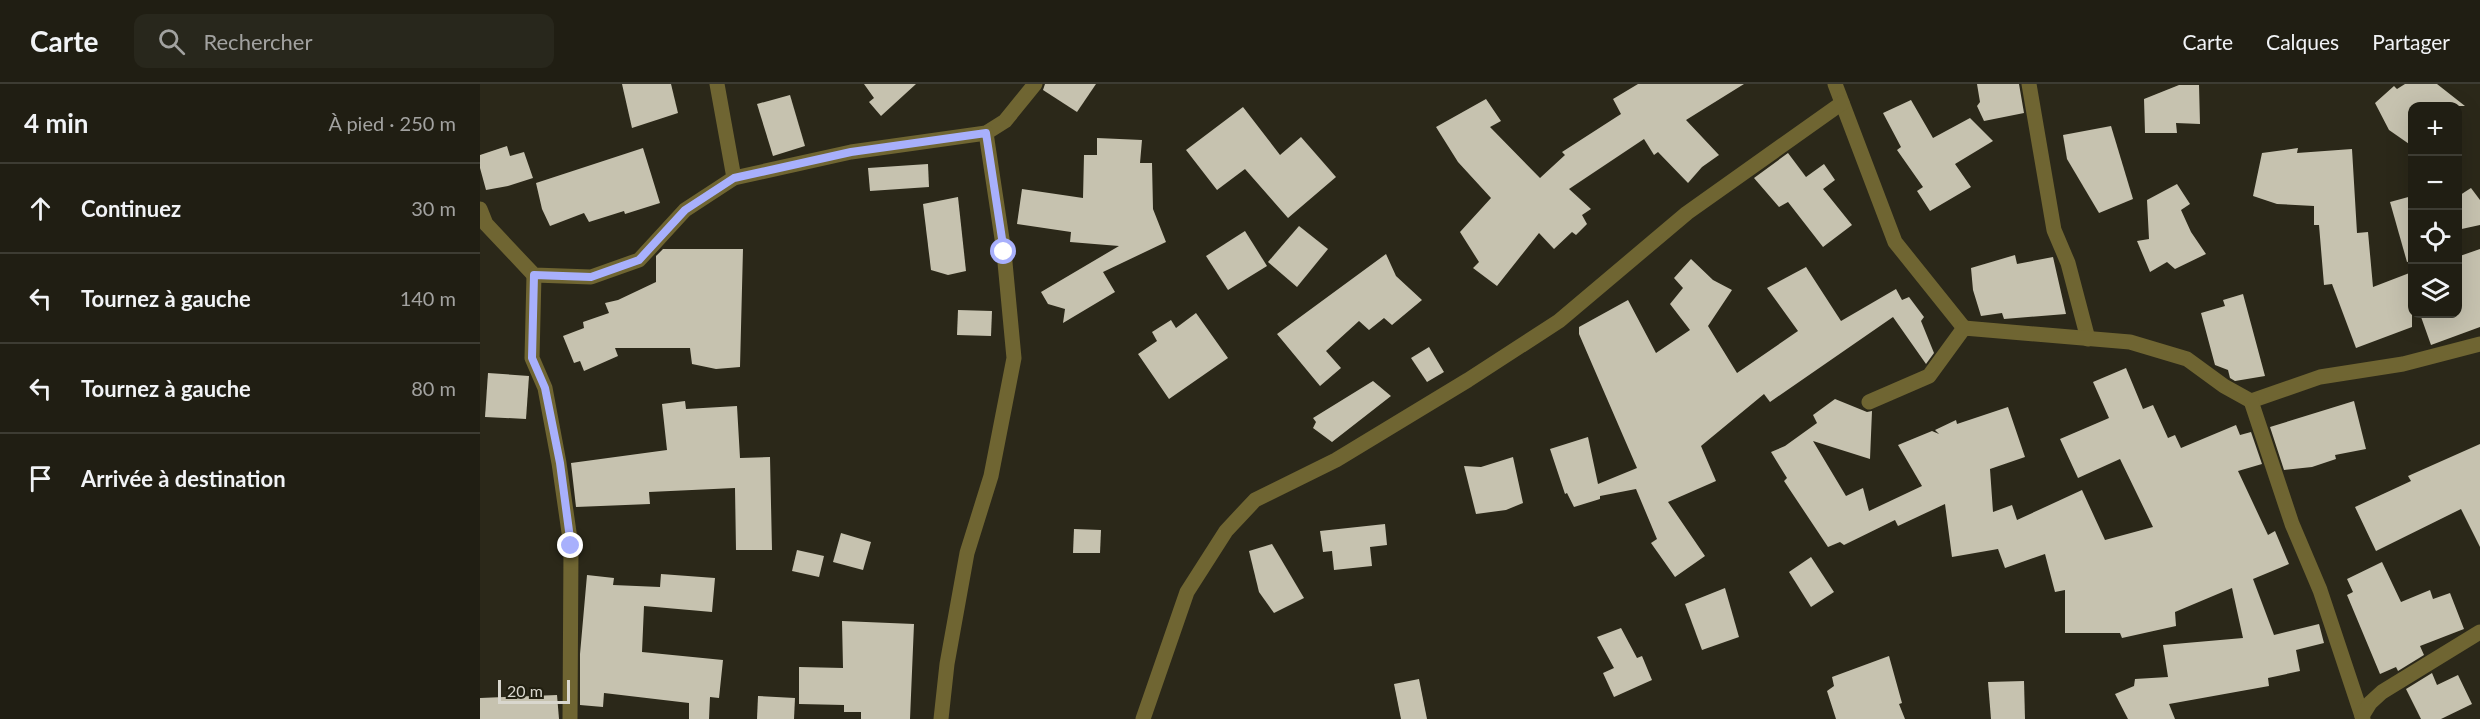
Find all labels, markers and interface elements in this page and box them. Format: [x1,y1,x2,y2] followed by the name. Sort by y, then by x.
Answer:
[134,14,554,68] search box
[30,24,98,58] text: Carte
[155,25,188,58] icon: search
[203,28,312,55] text: Rechercher
[2182,29,2233,54] text: Carte
[2266,29,2339,54] text: Calques
[2372,29,2450,54] text: Partager
[2408,102,2462,318] map controls
[2408,102,2462,156] button: +
[24,107,88,139] text: 4 min
[328,111,456,135] text: À pied · 250 m
[2408,156,2462,210] button: −
[24,192,57,225] icon: ahead
[81,195,181,222] text: Continuez
[411,196,456,220] text: 30 m
[2408,210,2462,264] button: locate
[990,238,1016,264] route start
[2408,264,2462,318] button: layers
[24,282,57,315] icon: left
[81,285,251,312] text: Tournez à gauche
[400,286,456,310] text: 140 m
[24,372,57,405] icon: left
[81,375,251,402] text: Tournez à gauche
[411,376,456,400] text: 80 m
[24,462,57,495] icon: arrive
[81,465,286,492] text: Arrivée à destination
[557,532,583,558] route end
[498,677,570,704] scale bar
[507,681,543,700] text: 20 m

